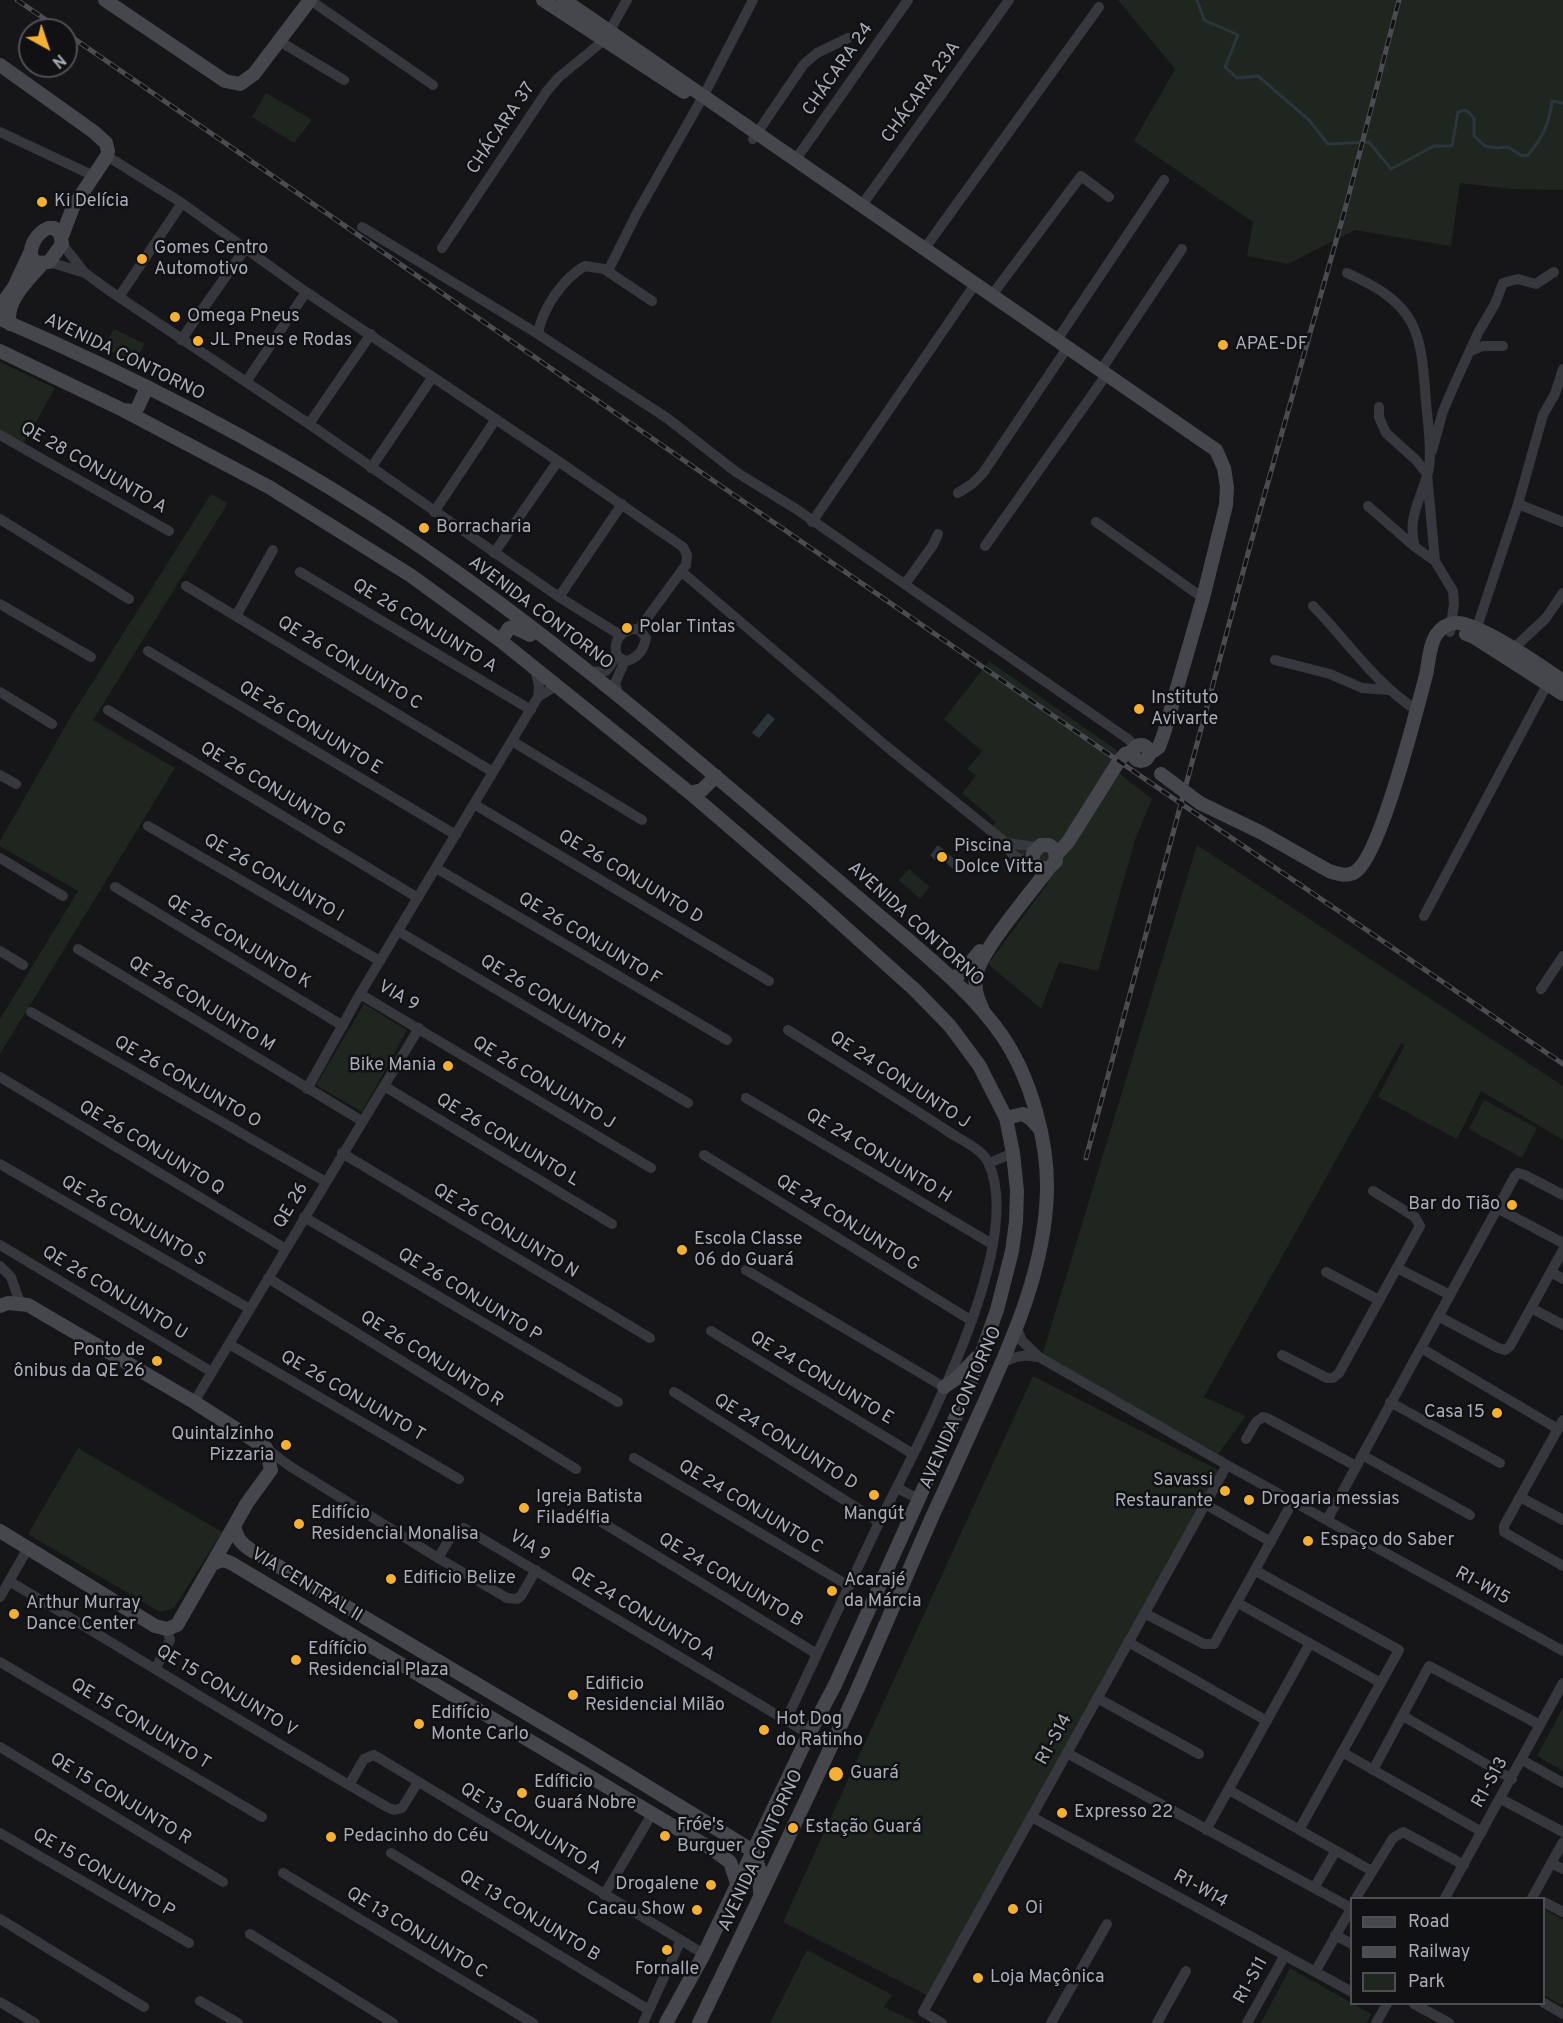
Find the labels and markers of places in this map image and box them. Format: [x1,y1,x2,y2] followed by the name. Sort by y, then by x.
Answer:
[54,191,129,213] place label: Ki Delícia
[35,195,49,209] marker: Ki Delícia
[154,238,268,280] place label: Gomes Centro Automotivo
[135,252,149,266] marker: Gomes Centro Automotivo
[187,306,300,328] place label: Omega Pneus
[168,310,182,324] marker: Omega Pneus
[210,330,352,352] place label: JL Pneus e Rodas
[191,334,205,348] marker: JL Pneus e Rodas
[1235,334,1308,356] place label: APAE-DF
[1216,338,1230,352] marker: APAE-DF
[436,517,531,539] place label: Borracharia
[417,521,431,535] marker: Borracharia
[639,617,736,639] place label: Polar Tintas
[620,621,634,635] marker: Polar Tintas
[1151,688,1219,730] place label: Instituto Avivarte
[1132,702,1146,716] marker: Instituto Avivarte
[954,836,1043,878] place label: Piscina Dolce Vitta
[935,850,949,864] marker: Piscina Dolce Vitta
[349,1055,436,1077] place label: Bike Mania
[441,1059,455,1073] marker: Bike Mania
[1408,1194,1500,1216] place label: Bar do Tião
[1505,1198,1519,1212] marker: Bar do Tião
[694,1229,803,1272] place label: Escola Classe 06 do Guará
[675,1243,689,1257] marker: Escola Classe 06 do Guará
[14,1340,145,1382] place label: Ponto de ônibus da QE 26
[150,1354,164,1368] marker: Ponto de ônibus da QE 26
[1424,1402,1485,1424] place label: Casa 15
[1490,1406,1504,1420] marker: Casa 15
[171,1424,274,1466] place label: Quintalzinho Pizzaria
[279,1438,293,1452] marker: Quintalzinho Pizzaria
[1115,1470,1213,1512] place label: Savassi Restaurante
[1218,1484,1232,1498] marker: Savassi Restaurante
[536,1487,642,1530] place label: Igreja Batista Filadélfia
[867,1488,881,1502] marker: Mangút
[1261,1489,1400,1511] place label: Drogaria messias
[1242,1493,1256,1507] marker: Drogaria messias
[517,1501,531,1515] marker: Igreja Batista Filadélfia
[311,1503,479,1546] place label: Edifício Residencial Monalisa
[843,1504,905,1526] place label: Mangút
[292,1517,306,1531] marker: Edifício Residencial Monalisa
[1320,1530,1454,1552] place label: Espaço do Saber
[1301,1534,1315,1548] marker: Espaço do Saber
[403,1568,516,1590] place label: Edificio Belize
[844,1570,921,1612] place label: Acarajé da Márcia
[384,1572,398,1586] marker: Edificio Belize
[825,1584,839,1598] marker: Acarajé da Márcia
[26,1593,141,1636] place label: Arthur Murray Dance Center
[7,1607,21,1621] marker: Arthur Murray Dance Center
[308,1639,448,1682] place label: Edífício Residencial Plaza
[289,1653,303,1667] marker: Edífício Residencial Plaza
[585,1674,725,1716] place label: Edificio Residencial Milão
[566,1688,580,1702] marker: Edificio Residencial Milão
[431,1703,529,1746] place label: Edifício Monte Carlo
[776,1709,863,1752] place label: Hot Dog do Ratinho
[412,1717,426,1731] marker: Edifício Monte Carlo
[757,1723,771,1737] marker: Hot Dog do Ratinho
[850,1763,899,1785] place label: Guará
[827,1765,845,1783] marker: Guará
[534,1772,636,1814] place label: Edíficio Guará Nobre
[515,1786,529,1800] marker: Edíficio Guará Nobre
[1074,1802,1173,1824] place label: Expresso 22
[1055,1806,1069,1820] marker: Expresso 22
[677,1815,743,1858] place label: Fróe's Burguer
[805,1817,921,1839] place label: Estação Guará
[786,1821,800,1835] marker: Estação Guará
[343,1826,489,1848] place label: Pedacinho do Céu
[658,1829,672,1843] marker: Fróe's Burguer
[324,1830,338,1844] marker: Pedacinho do Céu
[615,1874,699,1896] place label: Drogalene
[704,1878,718,1892] marker: Drogalene
[1025,1898,1043,1920] place label: Oi
[587,1899,685,1921] place label: Cacau Show
[1006,1902,1020,1916] marker: Oi
[690,1903,704,1917] marker: Cacau Show
[660,1943,674,1957] marker: Fornalle
[635,1959,699,1981] place label: Fornalle
[990,1967,1104,1989] place label: Loja Maçônica
[971,1971,985,1985] marker: Loja Maçônica

